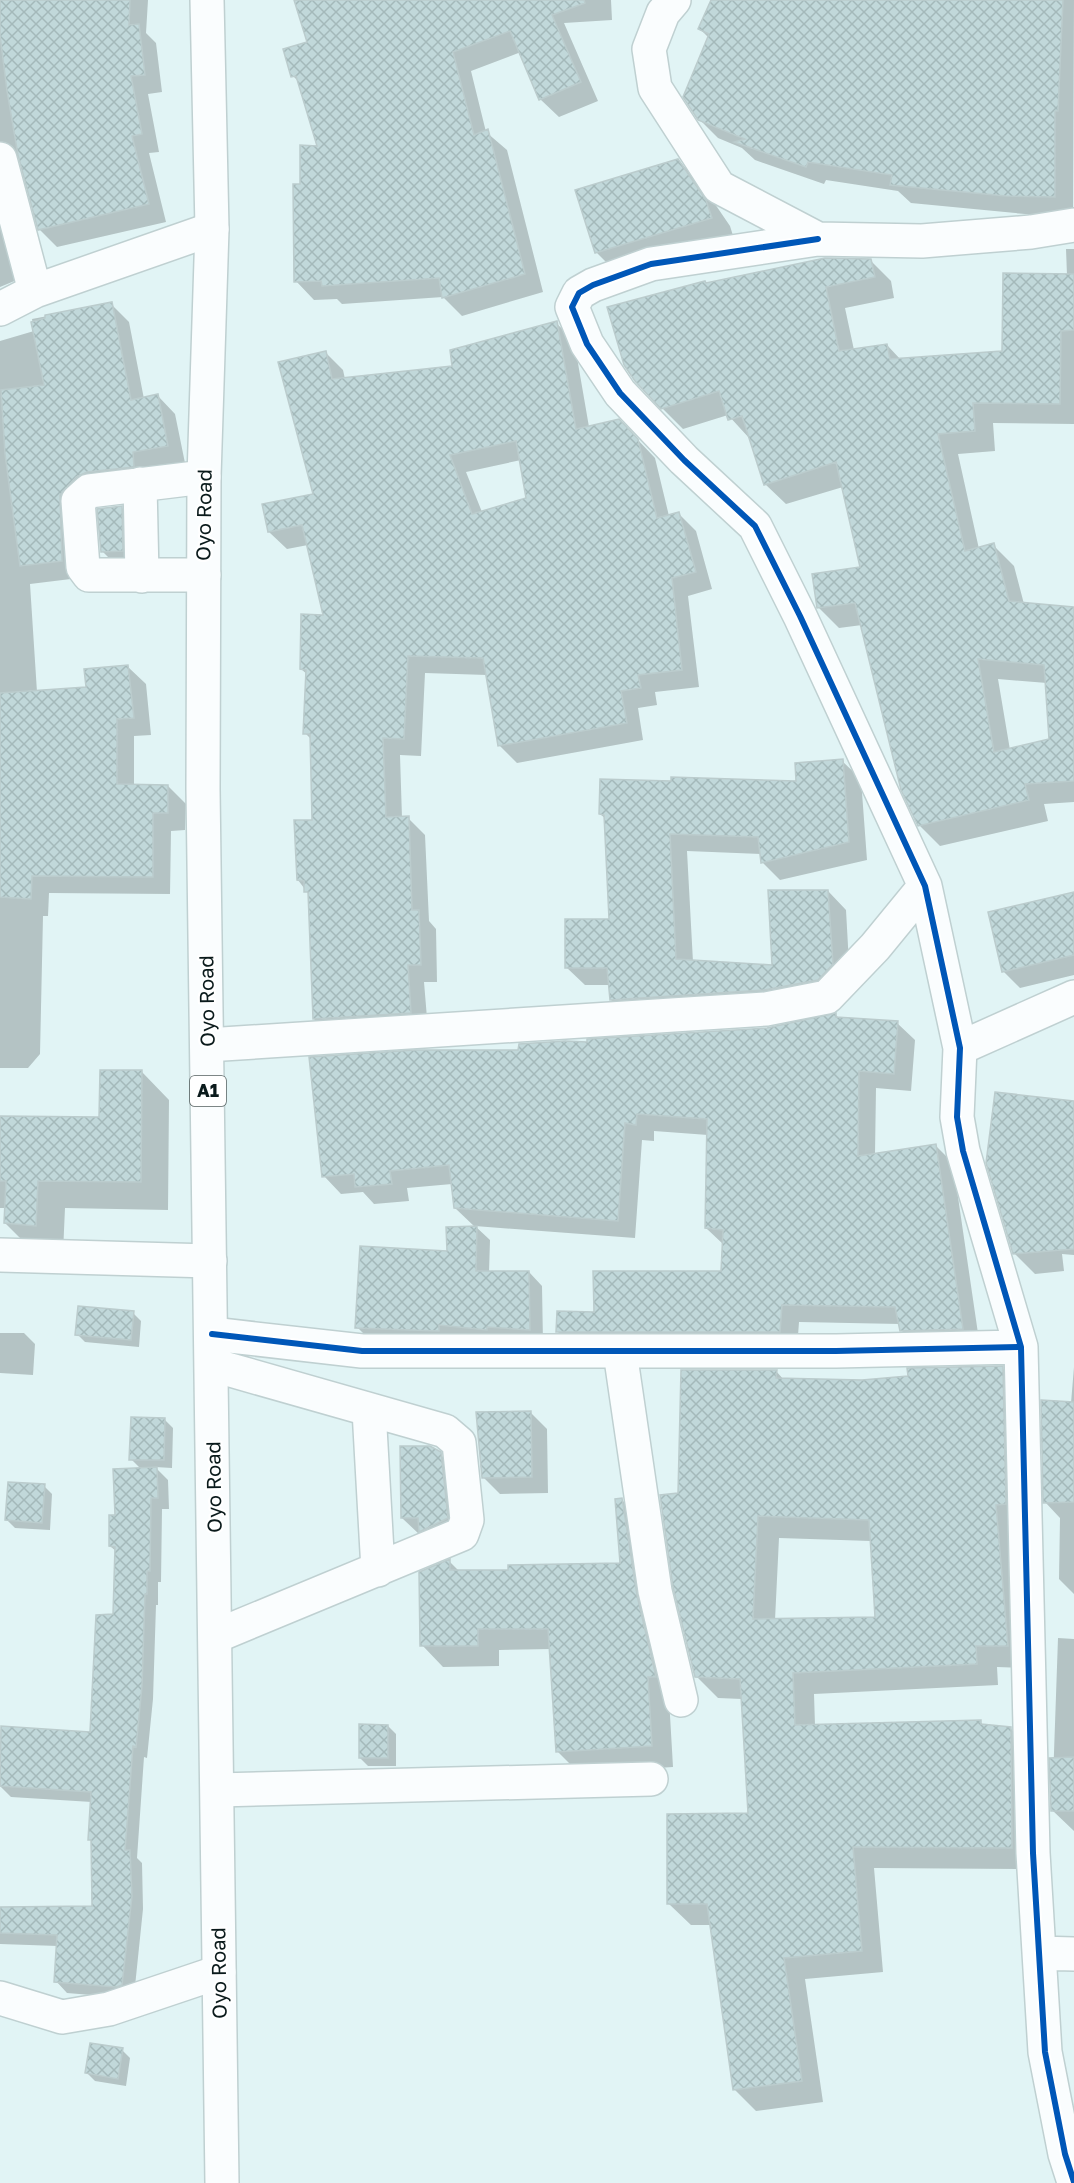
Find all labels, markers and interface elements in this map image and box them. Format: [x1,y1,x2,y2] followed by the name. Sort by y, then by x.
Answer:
[190,469,216,561] street label: Oyo Road
[193,955,219,1047] street label: Oyo Road
[190,1076,226,1106] road number: A1
[200,1441,226,1533] street label: Oyo Road
[205,1927,231,2019] street label: Oyo Road

